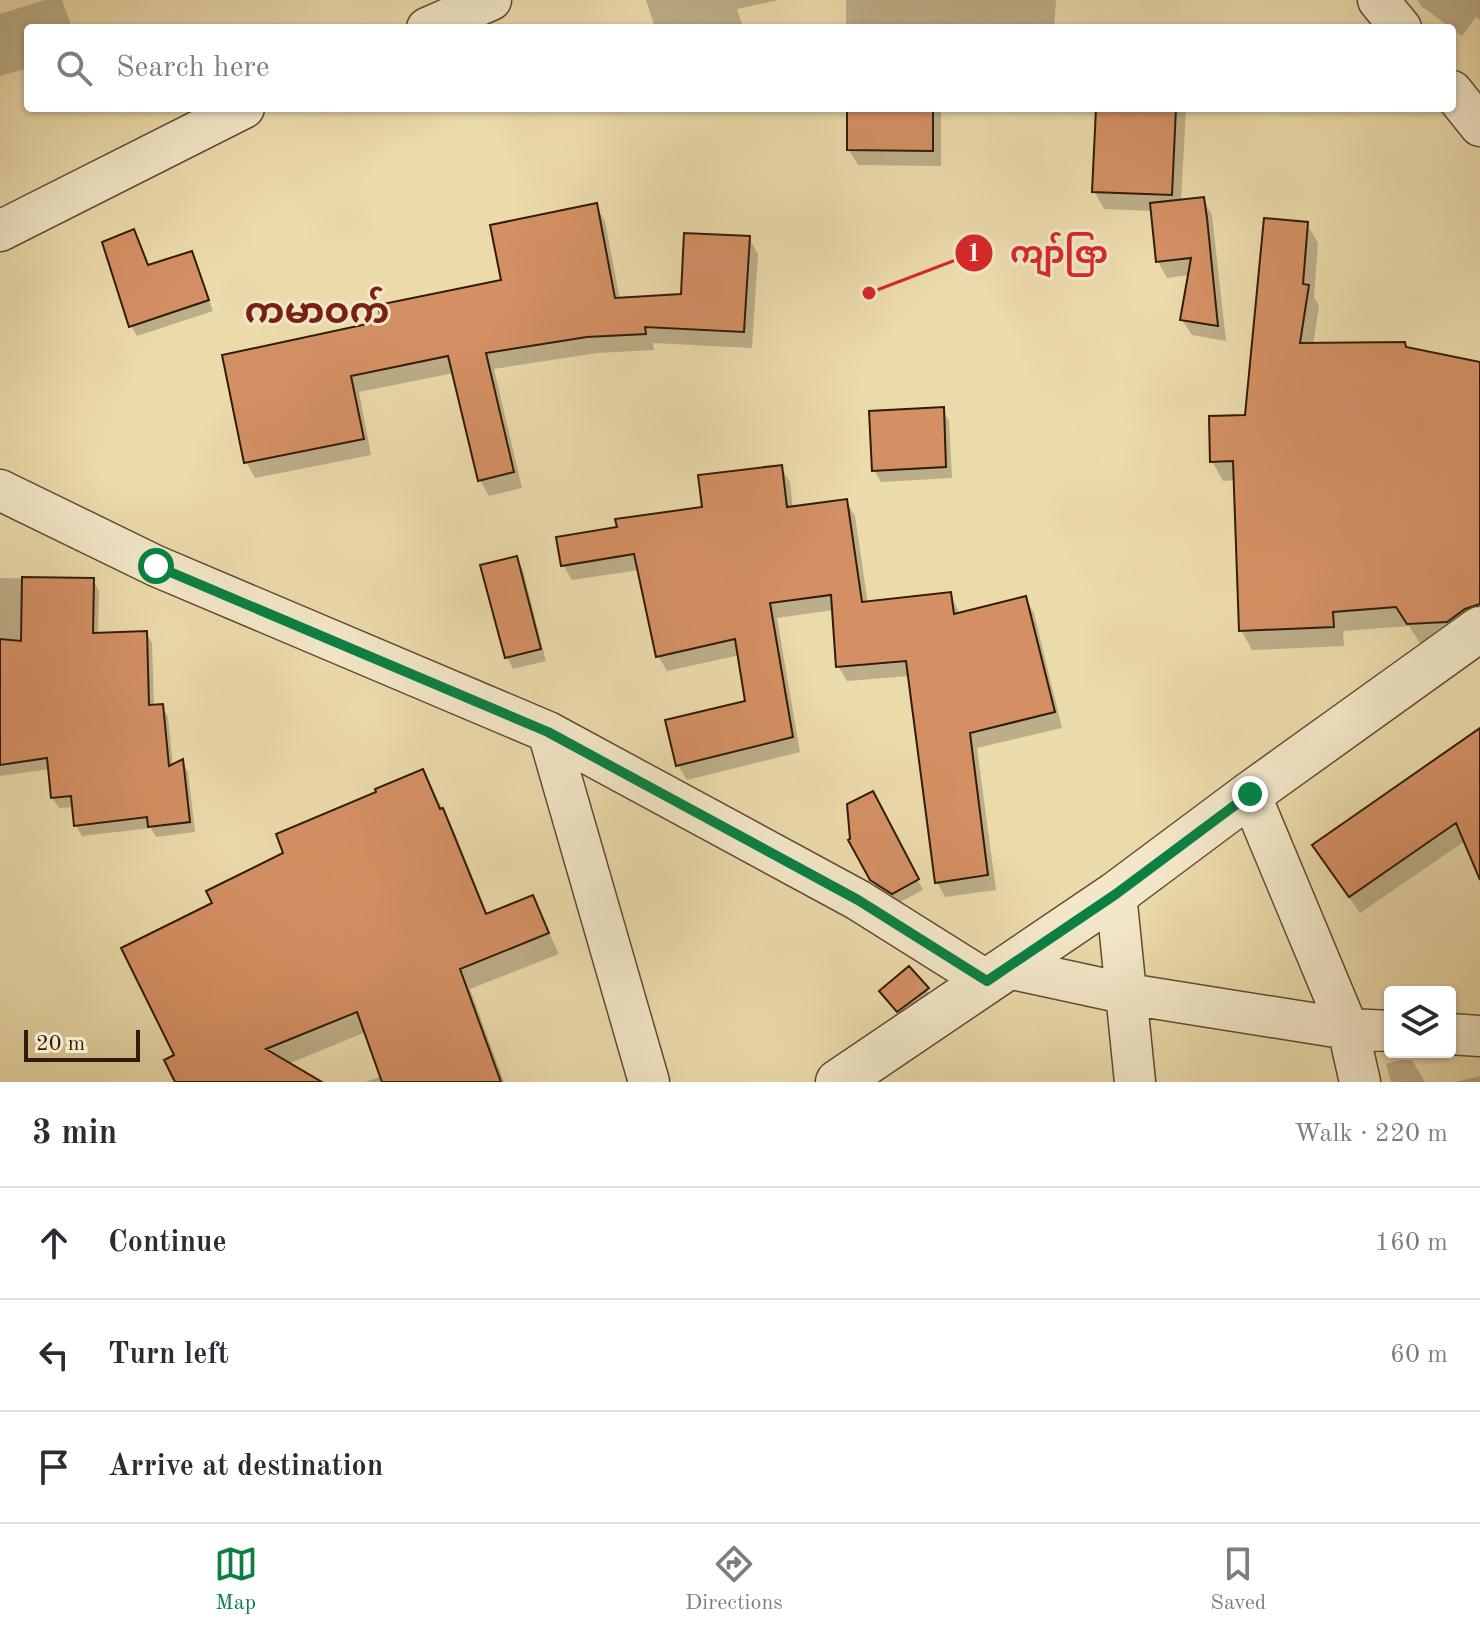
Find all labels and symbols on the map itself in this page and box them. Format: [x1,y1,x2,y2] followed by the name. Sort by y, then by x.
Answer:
[954,226,1124,280] callout: ကျာ်ဇြာ
[1010,232,1108,278] text: ကျာ်ဇြာ
[967,243,981,267] text: 1
[245,286,389,332] district label: ကမာဝက်
[138,548,174,584] route start
[1232,776,1268,812] route end
[24,1026,140,1062] scale bar

